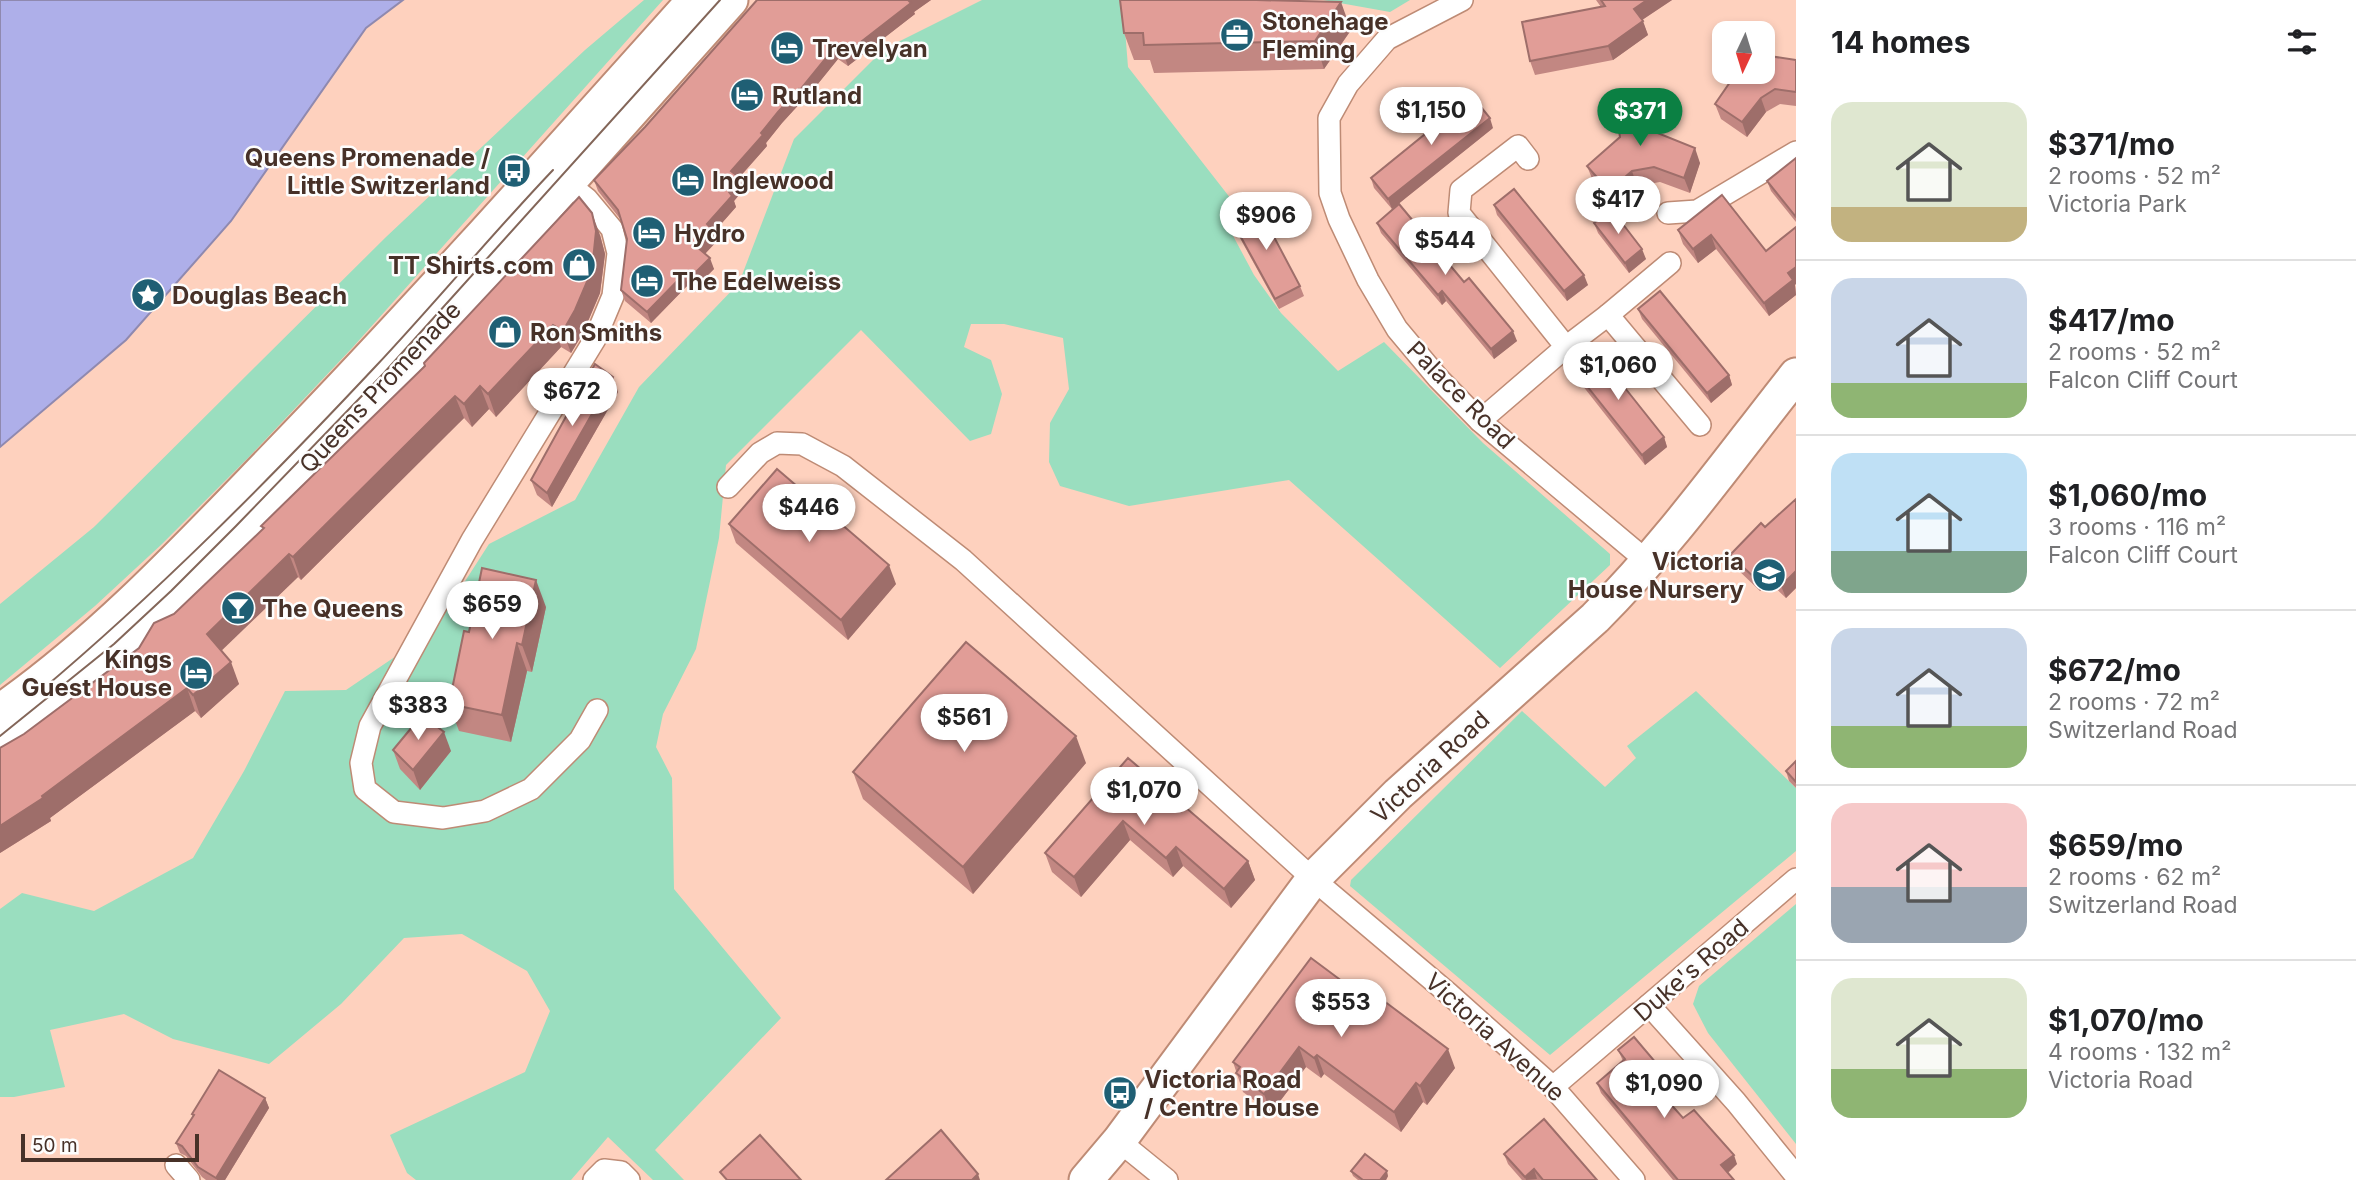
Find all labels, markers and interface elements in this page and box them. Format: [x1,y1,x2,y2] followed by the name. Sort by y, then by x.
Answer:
[1262,7,1389,64] place label: Stonehage Fleming
[1218,16,1256,54] office icon: Stonehage Fleming
[1712,21,1774,84] north arrow
[1712,21,1775,84] map controls
[2283,23,2321,61] icon: filters
[1831,24,1970,60] text: 14 homes
[768,29,806,67] hotel icon: Trevelyan
[812,34,928,63] place label: Trevelyan
[728,76,766,114] hotel icon: Rutland
[772,81,862,110] place label: Rutland
[1374,88,1488,147] pin: $1,150
[1599,88,1681,148] pin: $371
[1396,96,1466,124] text: $1,150
[1613,97,1667,125] text: $371
[2048,126,2175,162] text: $371/mo
[1887,130,1971,214] icon: home
[245,143,490,200] place label: Queens Promenade / Little Switzerland
[495,152,533,190] bus stop icon: Queens Promenade / Little Switzerland
[669,161,707,199] hotel icon: Inglewood
[2048,162,2221,190] text: 2 rooms · 52 m²
[712,166,834,195] place label: Inglewood
[1577,176,1659,236] pin: $417
[1591,185,1645,213] text: $417
[2048,190,2187,218] text: Victoria Park
[1225,192,1307,252] pin: $906
[1236,201,1296,229] text: $906
[630,214,668,252] hotel icon: Hydro
[1404,218,1486,277] pin: $544
[674,219,745,248] place label: Hydro
[1415,226,1475,254] text: $544
[560,246,598,284] shop icon: TT Shirts.com
[388,251,554,280] place label: TT Shirts.com
[628,262,666,300] hotel icon: The Edelweiss
[672,267,841,296] place label: The Edelweiss
[129,276,167,314] place icon: Douglas Beach
[172,281,347,310] place label: Douglas Beach
[293,295,467,479] street label: Queens Promenade
[2048,302,2175,338] text: $417/mo
[1887,306,1971,390] icon: home
[486,313,524,351] shop icon: Ron Smiths
[530,318,662,347] place label: Ron Smiths
[1401,335,1521,455] street label: Palace Road
[2048,338,2221,366] text: 2 rooms · 52 m²
[1561,342,1675,402] pin: $1,060
[1579,351,1657,379] text: $1,060
[2048,366,2238,394] text: Falcon Cliff Court
[531,368,613,428] pin: $672
[543,377,601,405] text: $672
[2048,477,2207,513] text: $1,060/mo
[1887,481,1971,565] icon: home
[768,484,850,544] pin: $446
[778,493,840,521] text: $446
[2048,513,2226,541] text: 3 rooms · 116 m²
[2048,541,2238,569] text: Falcon Cliff Court
[1568,547,1745,604] place label: Victoria House Nursery
[1750,556,1788,594] school or university icon: Victoria House Nursery
[451,582,533,641] pin: $659
[219,589,257,627] bar icon: The Queens
[462,590,522,618] text: $659
[262,594,404,623] place label: The Queens
[22,645,172,702] place label: Kings Guest House
[2048,652,2181,688] text: $672/mo
[177,654,215,692] hotel icon: Kings Guest House
[1887,656,1971,740] icon: home
[377,682,459,742] pin: $383
[2048,688,2220,716] text: 2 rooms · 72 m²
[388,691,448,719] text: $383
[923,694,1005,754] pin: $561
[937,703,991,731] text: $561
[1365,705,1495,829] street label: Victoria Road
[2048,716,2238,744] text: Switzerland Road
[1087,768,1201,827] pin: $1,070
[1106,776,1182,804] text: $1,070
[2048,827,2183,863] text: $659/mo
[1887,831,1971,915] icon: home
[2048,863,2221,891] text: 2 rooms · 62 m²
[2048,891,2238,919] text: Switzerland Road
[1628,912,1754,1028] street label: Duke's Road
[1419,967,1571,1107] street label: Victoria Avenue
[1300,979,1382,1039] pin: $553
[1311,988,1371,1016] text: $553
[2048,1002,2204,1038] text: $1,070/mo
[1887,1006,1971,1090] icon: home
[2048,1038,2231,1066] text: 4 rooms · 132 m²
[1607,1060,1721,1120] pin: $1,090
[1144,1065,1319,1122] place label: Victoria Road / Centre House
[2048,1066,2193,1094] text: Victoria Road
[1625,1069,1703,1097] text: $1,090
[1101,1074,1139,1112] bus stop icon: Victoria Road / Centre House
[21,1131,200,1163] scale bar
[32,1134,78,1157] text: 50 m

